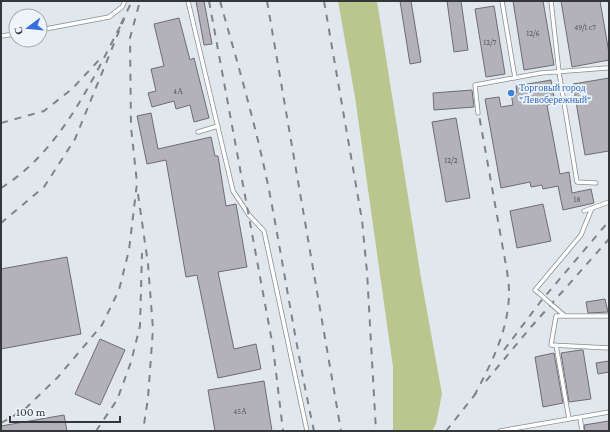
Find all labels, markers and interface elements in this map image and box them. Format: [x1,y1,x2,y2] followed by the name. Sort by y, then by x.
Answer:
[8,8,48,48] north arrow
[574,23,596,32] house number: 49/1 с7
[12,25,25,36] text: С
[527,29,540,38] house number: 12/6
[484,38,497,47] house number: 12/7
[519,82,591,105] place label: Торговый город "Левобережный"
[173,87,183,96] house number: 4А
[506,88,516,98] marker: Торговый город "Левобережный"
[445,156,458,165] house number: 12/2
[574,195,580,204] house number: 18
[10,398,120,424] scale bar
[16,405,46,419] text: 100 m
[233,407,247,416] house number: 45А

